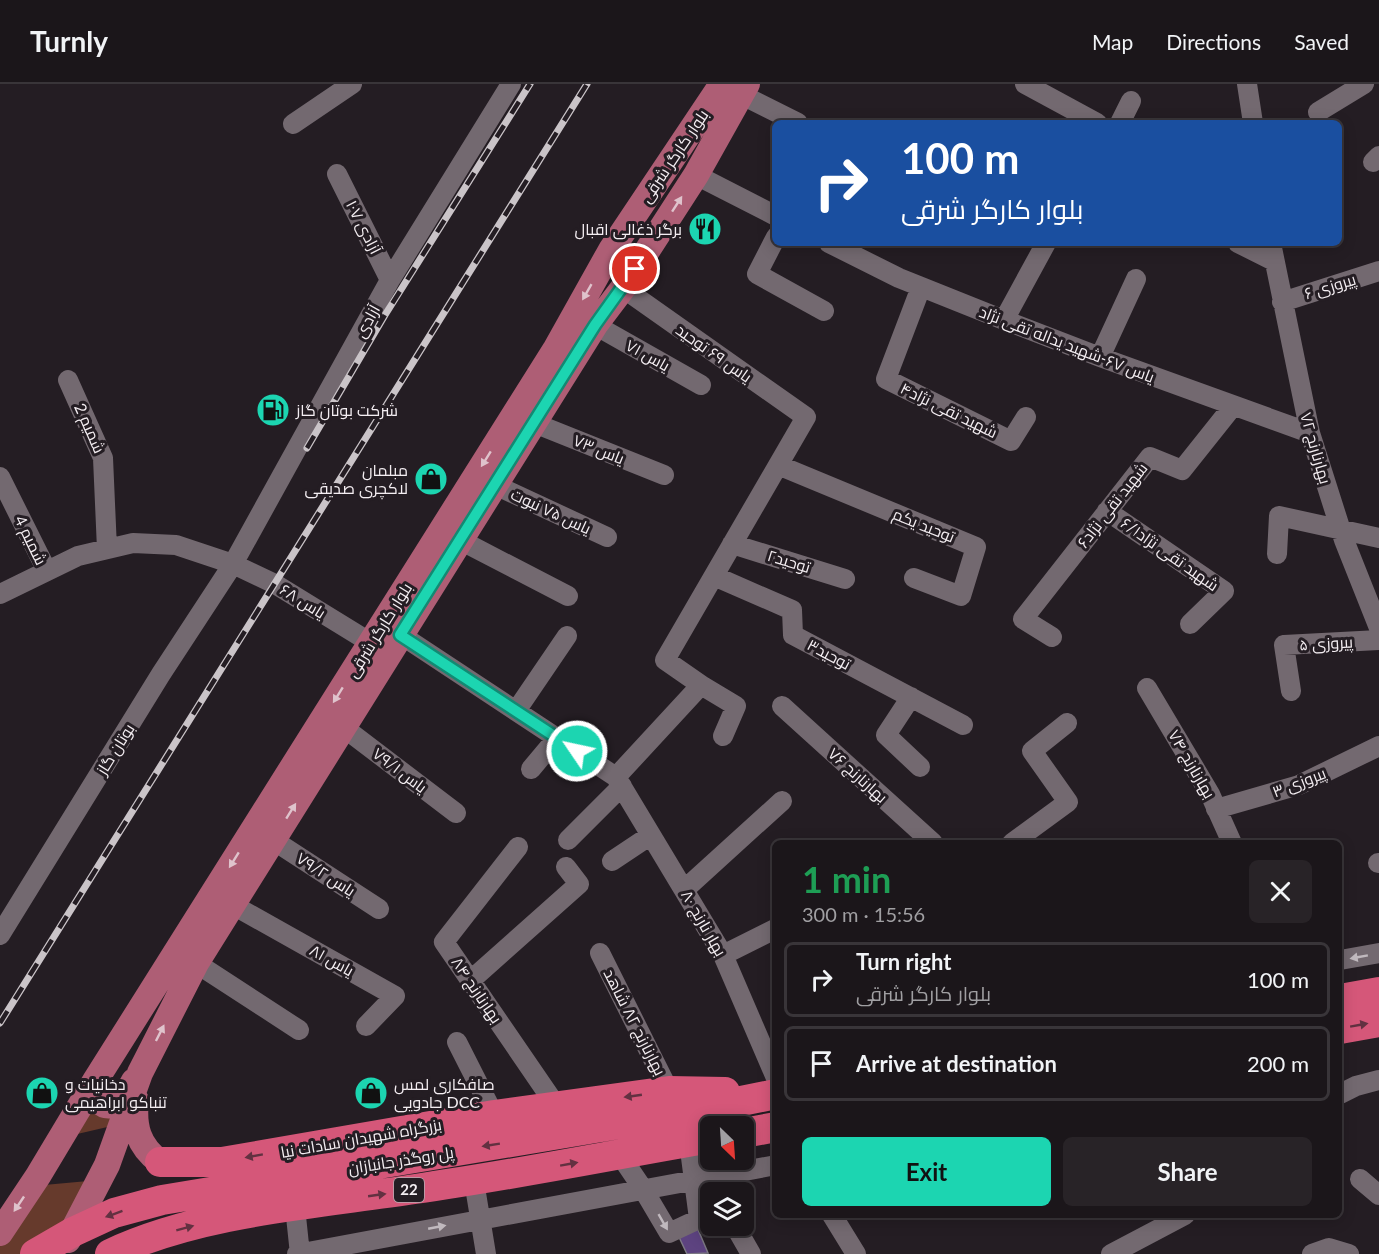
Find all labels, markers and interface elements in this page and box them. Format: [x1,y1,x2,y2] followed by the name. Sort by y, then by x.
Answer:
[30,24,108,58] text: Turnly
[1092,29,1133,54] text: Map
[1166,29,1261,54] text: Directions
[1294,29,1349,54] text: Saved
[635,106,713,207] street label: بلوار کارگر شرقی
[901,133,1019,183] text: 100 m
[802,144,880,222] icon: right
[901,192,1083,225] text: بلوار کارگر شرقی
[672,196,683,212] one-way arrow
[341,197,386,258] street label: آزادی ۱۰۷
[687,211,723,247] restaurant icon: برگر ذغالی اقبال
[575,219,682,240] place label: برگر ذغالی اقبال
[609,243,660,294] pin
[618,252,651,285] icon: arrive
[1302,269,1359,305] street label: پیروزی ۶
[582,284,593,300] one-way arrow
[350,300,385,342] street label: آزادی
[976,301,1158,388] street label: یاس ۶۷-شهید یداله تقی نژاد
[672,320,756,388] street label: یاس ۶۹ توحید
[622,335,674,376] street label: یاس ۷۱
[897,378,1001,443] street label: شهید تقی نژاد۴
[255,392,291,428] fuel station icon: شرکت بوتان گاز
[68,400,110,457] street label: شمیم 2
[295,400,398,421] place label: شرکت بوتان گاز
[1294,410,1336,487] street label: بهارنارنج ۷۲
[570,430,628,469] street label: یاس ۷۳
[481,451,492,467] one-way arrow
[1073,458,1152,552] street label: شهید تقی نژاد۶
[304,460,408,500] place label: مبلمان لاکچری صدیقی
[413,461,449,497] shop icon: مبلمان لاکچری صدیقی
[507,484,595,539] street label: یاس ۷۵ نبوت
[889,504,959,549] street label: توحید یکم
[9,512,52,569] street label: شمیم 4
[1117,513,1223,596] street label: شهید تقی نژاد۶/۱
[765,545,814,577] street label: توحید۲
[276,579,330,624] street label: یاس ۶۸
[342,579,417,682] street label: بلوار کارگر شرقی
[1299,632,1354,656] street label: پیروزی ۵
[804,634,855,674] street label: توحید۳
[333,687,344,703] one-way arrow
[545,719,609,783] position arrow
[91,720,139,780] street label: بوتان گاز
[1163,726,1220,803] street label: بهارنارنج ۷۴
[368,743,432,798] street label: یاس ۷۹/۱
[823,743,892,808] street label: بهارنارنج ۷۶
[1269,762,1330,803] street label: پیروزی ۳
[285,803,296,819] one-way arrow
[292,848,360,902] street label: یاس ۷۹/۲
[229,852,240,868] one-way arrow
[802,857,891,901] text: 1 min
[1249,860,1312,923] button: close
[675,886,731,961] street label: بهار نارنج ۸۰
[802,902,925,926] text: 300 m · 15:56
[306,940,358,981] street label: یاس ۸۱
[856,948,951,975] text: Turn right
[446,953,507,1028] street label: بهارنارنج ۸۴
[1350,953,1369,962] one-way arrow
[805,963,838,996] icon: right
[598,965,671,1080] street label: بهارنارنج ۸۲ شاهد
[1247,966,1309,993] text: 100 m
[856,981,991,1005] text: بلوار کارگر شرقی
[1350,1020,1369,1029] one-way arrow
[155,1025,165,1042] one-way arrow
[805,1047,838,1080] icon: arrive
[856,1050,1057,1077] text: Arrive at destination
[1247,1050,1309,1077] text: 200 m
[65,1074,168,1113] place label: دخانیات و تنباکو ابراهیمی
[394,1074,495,1113] place label: صافکاری لمس جادویی DCC
[24,1075,60,1111] shop icon: دخانیات و تنباکو ابراهیمی
[353,1075,389,1111] shop icon: صافکاری لمس جادویی DCC
[624,1091,643,1100] one-way arrow
[279,1114,443,1163] street label: بزرگراه شهیدان سادات نیا
[700,1116,754,1170] north arrow
[700,1116,754,1236] map controls
[802,1137,1051,1206] button: Exit
[1063,1137,1312,1206] button: Share
[481,1141,500,1150] one-way arrow
[347,1142,456,1180] street label: پل روگذر جانبازان
[245,1152,264,1161] one-way arrow
[560,1159,579,1168] one-way arrow
[394,1178,424,1202] road number: 22
[700,1182,754,1236] button: layers
[367,1190,386,1199] one-way arrow
[13,1196,25,1212] one-way arrow
[105,1209,123,1219] one-way arrow
[657,1214,668,1230] one-way arrow
[176,1222,194,1232] one-way arrow
[428,1222,447,1231] one-way arrow

